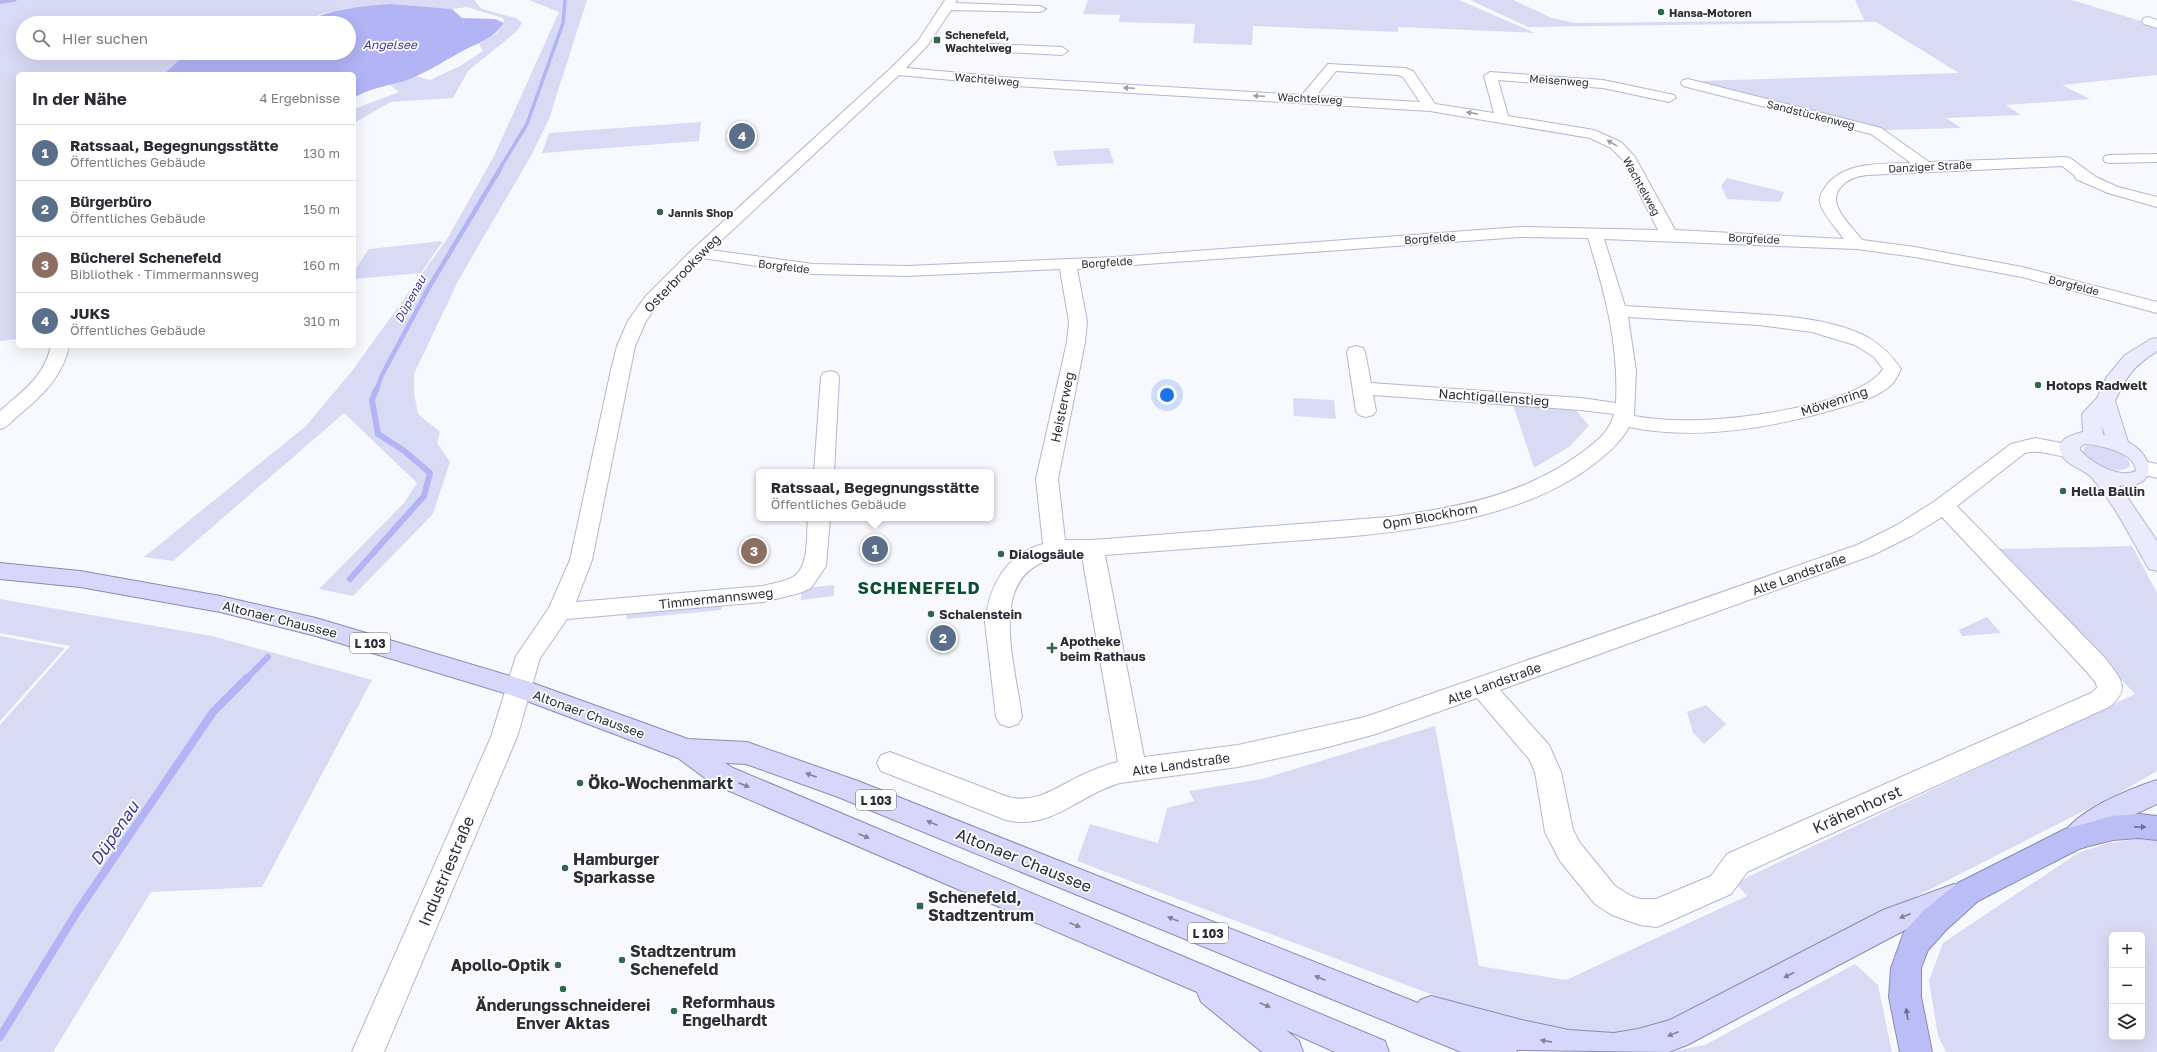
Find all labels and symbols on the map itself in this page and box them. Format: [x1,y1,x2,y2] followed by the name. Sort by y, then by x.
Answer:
[1669,6,1752,19] place label: Hansa-Motoren
[1656,7,1666,17] marker: Hansa-Motoren
[945,28,1012,54] place label: Schenefeld, Wachtelweg
[932,35,942,45] marker: Schenefeld, Wachtelweg
[363,37,418,52] water label: Angelsee
[954,70,1020,88] street label: Wachtelweg
[1529,71,1589,89] street label: Meisenweg
[1123,85,1135,92] one-way arrow
[1277,90,1343,106] street label: Wachtelweg
[1253,92,1265,99] one-way arrow
[1765,97,1857,131] street label: Sandstückenweg
[1466,110,1478,116] one-way arrow
[729,121,755,151] pin: 4
[1606,139,1618,146] one-way arrow
[1621,154,1663,218] street label: Wachtelweg
[1888,157,1972,175] street label: Danziger Straße
[668,206,734,219] place label: Jannis Shop
[655,207,665,217] marker: Jannis Shop
[640,230,724,316] street label: Osterbrooksweg
[1404,230,1456,246] street label: Borgfelde
[1728,230,1780,246] street label: Borgfelde
[1081,254,1133,270] street label: Borgfelde
[758,256,810,276] street label: Borgfelde
[391,272,429,325] water label: Düpenau
[2047,272,2101,298] street label: Borgfelde
[1047,370,1077,444] street label: Heisterweg
[2046,377,2147,393] place label: Hotops Radwelt
[2033,380,2043,390] marker: Hotops Radwelt
[1799,383,1869,419] street label: Möwenring
[1157,385,1177,405] your location
[1438,385,1550,409] street label: Nachtigallenstieg
[2071,483,2145,499] place label: Hella Ballin
[2058,486,2068,496] marker: Hella Ballin
[1381,500,1479,532] street label: Opm Blockhorn
[862,534,888,564] pin: 1
[741,536,767,566] pin: 3
[1009,546,1084,562] place label: Dialogsäule
[996,549,1006,559] marker: Dialogsäule
[1750,550,1848,598] street label: Alte Landstraße
[857,577,981,598] district label: SCHENEFELD
[658,584,774,612] street label: Timmermannsweg
[221,597,339,641] street label: Altonaer Chaussee
[939,606,1022,622] place label: Schalenstein
[926,609,936,619] marker: Schalenstein
[930,623,956,653] pin: 2
[350,633,390,653] road number: L 103
[1060,633,1146,664] place label: Apotheke beim Rathaus
[1047,643,1057,653] marker: Apotheke beim Rathaus
[1445,659,1543,707] street label: Alte Landstraße
[531,686,647,742] street label: Altonaer Chaussee
[1131,749,1231,779] street label: Alte Landstraße
[804,772,816,778] one-way arrow
[588,773,733,793] place label: Öko-Wochenmarkt
[575,778,585,788] marker: Öko-Wochenmarkt
[1809,780,1905,838] street label: Krähenhorst
[739,782,750,788] one-way arrow
[856,790,896,810] road number: L 103
[85,796,144,869] water label: Düpenau
[414,813,478,929] street label: Industriestraße
[925,819,937,825] one-way arrow
[953,824,1095,896] street label: Altonaer Chaussee
[2134,824,2147,830] one-way arrow
[858,833,869,839] one-way arrow
[573,849,659,887] place label: Hamburger Sparkasse
[560,863,570,873] marker: Hamburger Sparkasse
[928,887,1034,925] place label: Schenefeld, Stadtzentrum
[915,901,925,911] marker: Schenefeld, Stadtzentrum
[1899,914,1911,920] one-way arrow
[1167,916,1179,922] one-way arrow
[1069,923,1081,929] one-way arrow
[1188,923,1228,943] road number: L 103
[630,941,736,979] place label: Stadtzentrum Schenefeld
[451,955,551,975] place label: Apollo-Optik
[617,955,627,965] marker: Stadtzentrum Schenefeld
[553,960,563,970] marker: Apollo-Optik
[1783,972,1795,978] one-way arrow
[1314,975,1325,981] one-way arrow
[558,984,568,994] marker: Änderungsschneiderei Enver Aktas
[682,992,775,1030] place label: Reformhaus Engelhardt
[475,995,651,1033] place label: Änderungsschneiderei Enver Aktas
[1259,1003,1271,1009] one-way arrow
[669,1006,679,1016] marker: Reformhaus Engelhardt
[1904,1008,1910,1020] one-way arrow
[1668,1031,1679,1037] one-way arrow
[1540,1037,1552,1043] one-way arrow

